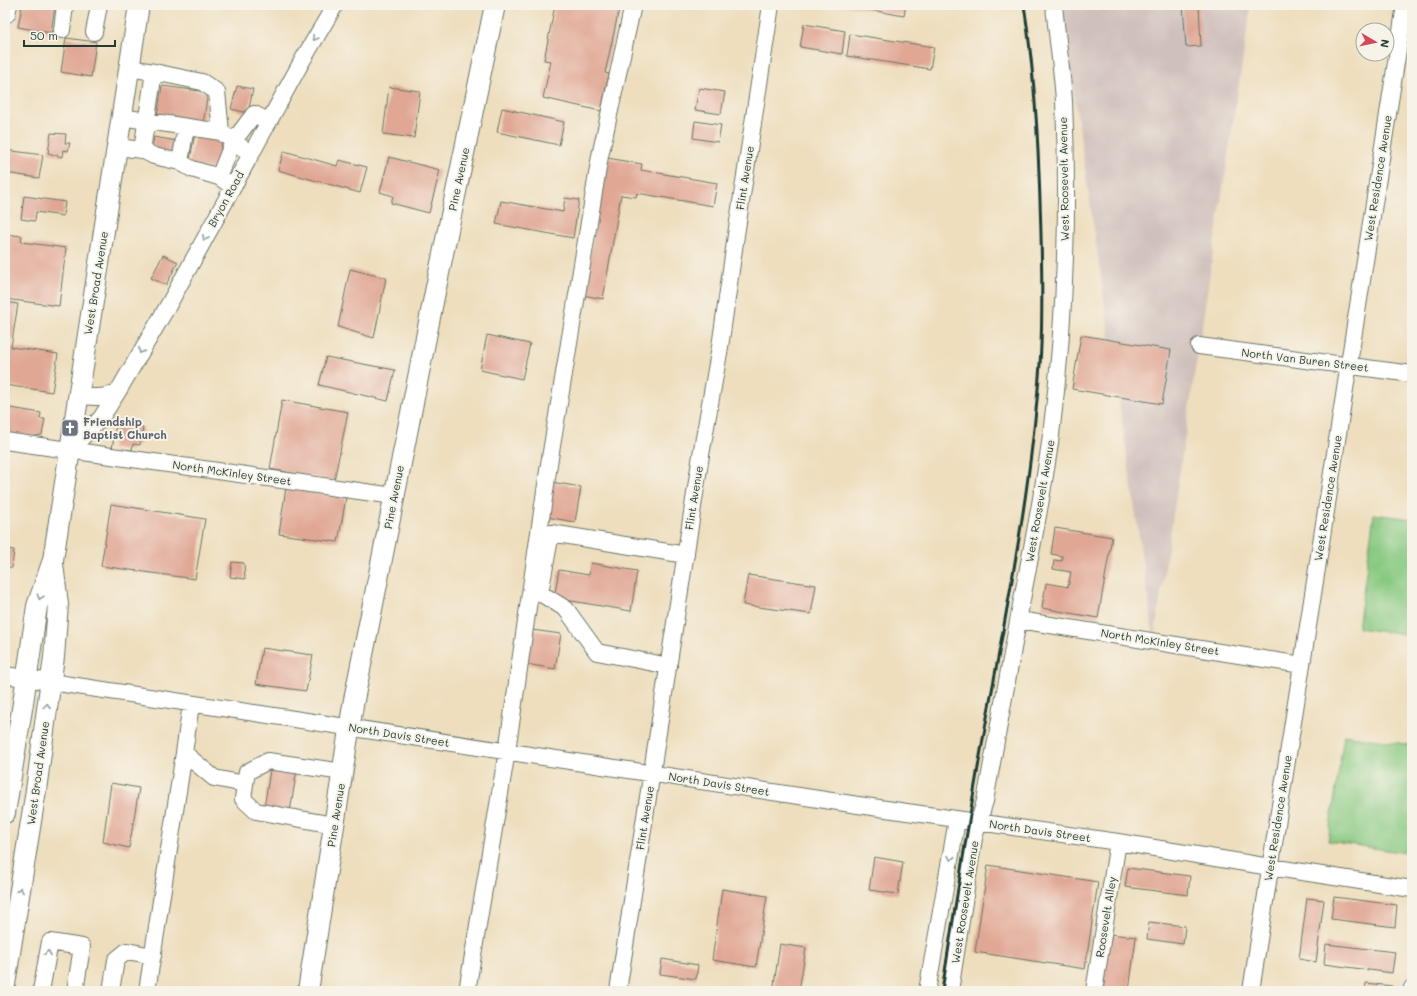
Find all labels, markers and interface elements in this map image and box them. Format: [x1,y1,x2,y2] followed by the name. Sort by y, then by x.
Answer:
[24,22,115,48] scale bar
[1355,22,1395,62] north arrow
[30,27,58,43] text: 50 m
[313,34,320,41] one-way arrow
[1377,38,1393,49] text: N
[1360,114,1395,242] street label: West Residence Avenue
[1055,117,1072,241] street label: West Roosevelt Avenue
[732,145,757,211] street label: Flint Avenue
[444,146,473,212] street label: Pine Avenue
[204,168,247,229] street label: Bryon Road
[80,230,111,336] street label: West Broad Avenue
[202,234,209,241] one-way arrow
[1241,344,1370,375] street label: North Van Buren Street
[139,347,146,354] one-way arrow
[83,414,167,442] place label: Friendship Baptist Church
[60,418,80,438] church icon: Friendship Baptist Church
[1310,434,1345,562] street label: West Residence Avenue
[1021,438,1058,563] street label: West Roosevelt Avenue
[172,457,293,488] street label: North McKinley Street
[380,464,407,530] street label: Pine Avenue
[681,465,706,531] street label: Flint Avenue
[36,594,45,601] one-way arrow
[1100,625,1221,658] street label: North McKinley Street
[42,703,51,709] one-way arrow
[347,719,451,750] street label: North Davis Street
[23,720,52,826] street label: West Broad Avenue
[1260,754,1295,882] street label: West Residence Avenue
[667,768,771,799] street label: North Davis Street
[323,782,348,848] street label: Pine Avenue
[632,785,657,851] street label: Flint Avenue
[988,816,1092,845] street label: North Davis Street
[947,839,982,964] street label: West Roosevelt Avenue
[947,855,956,861] one-way arrow
[1092,875,1119,958] street label: Roosevelt Alley
[15,887,24,893] one-way arrow
[43,949,52,956] one-way arrow

